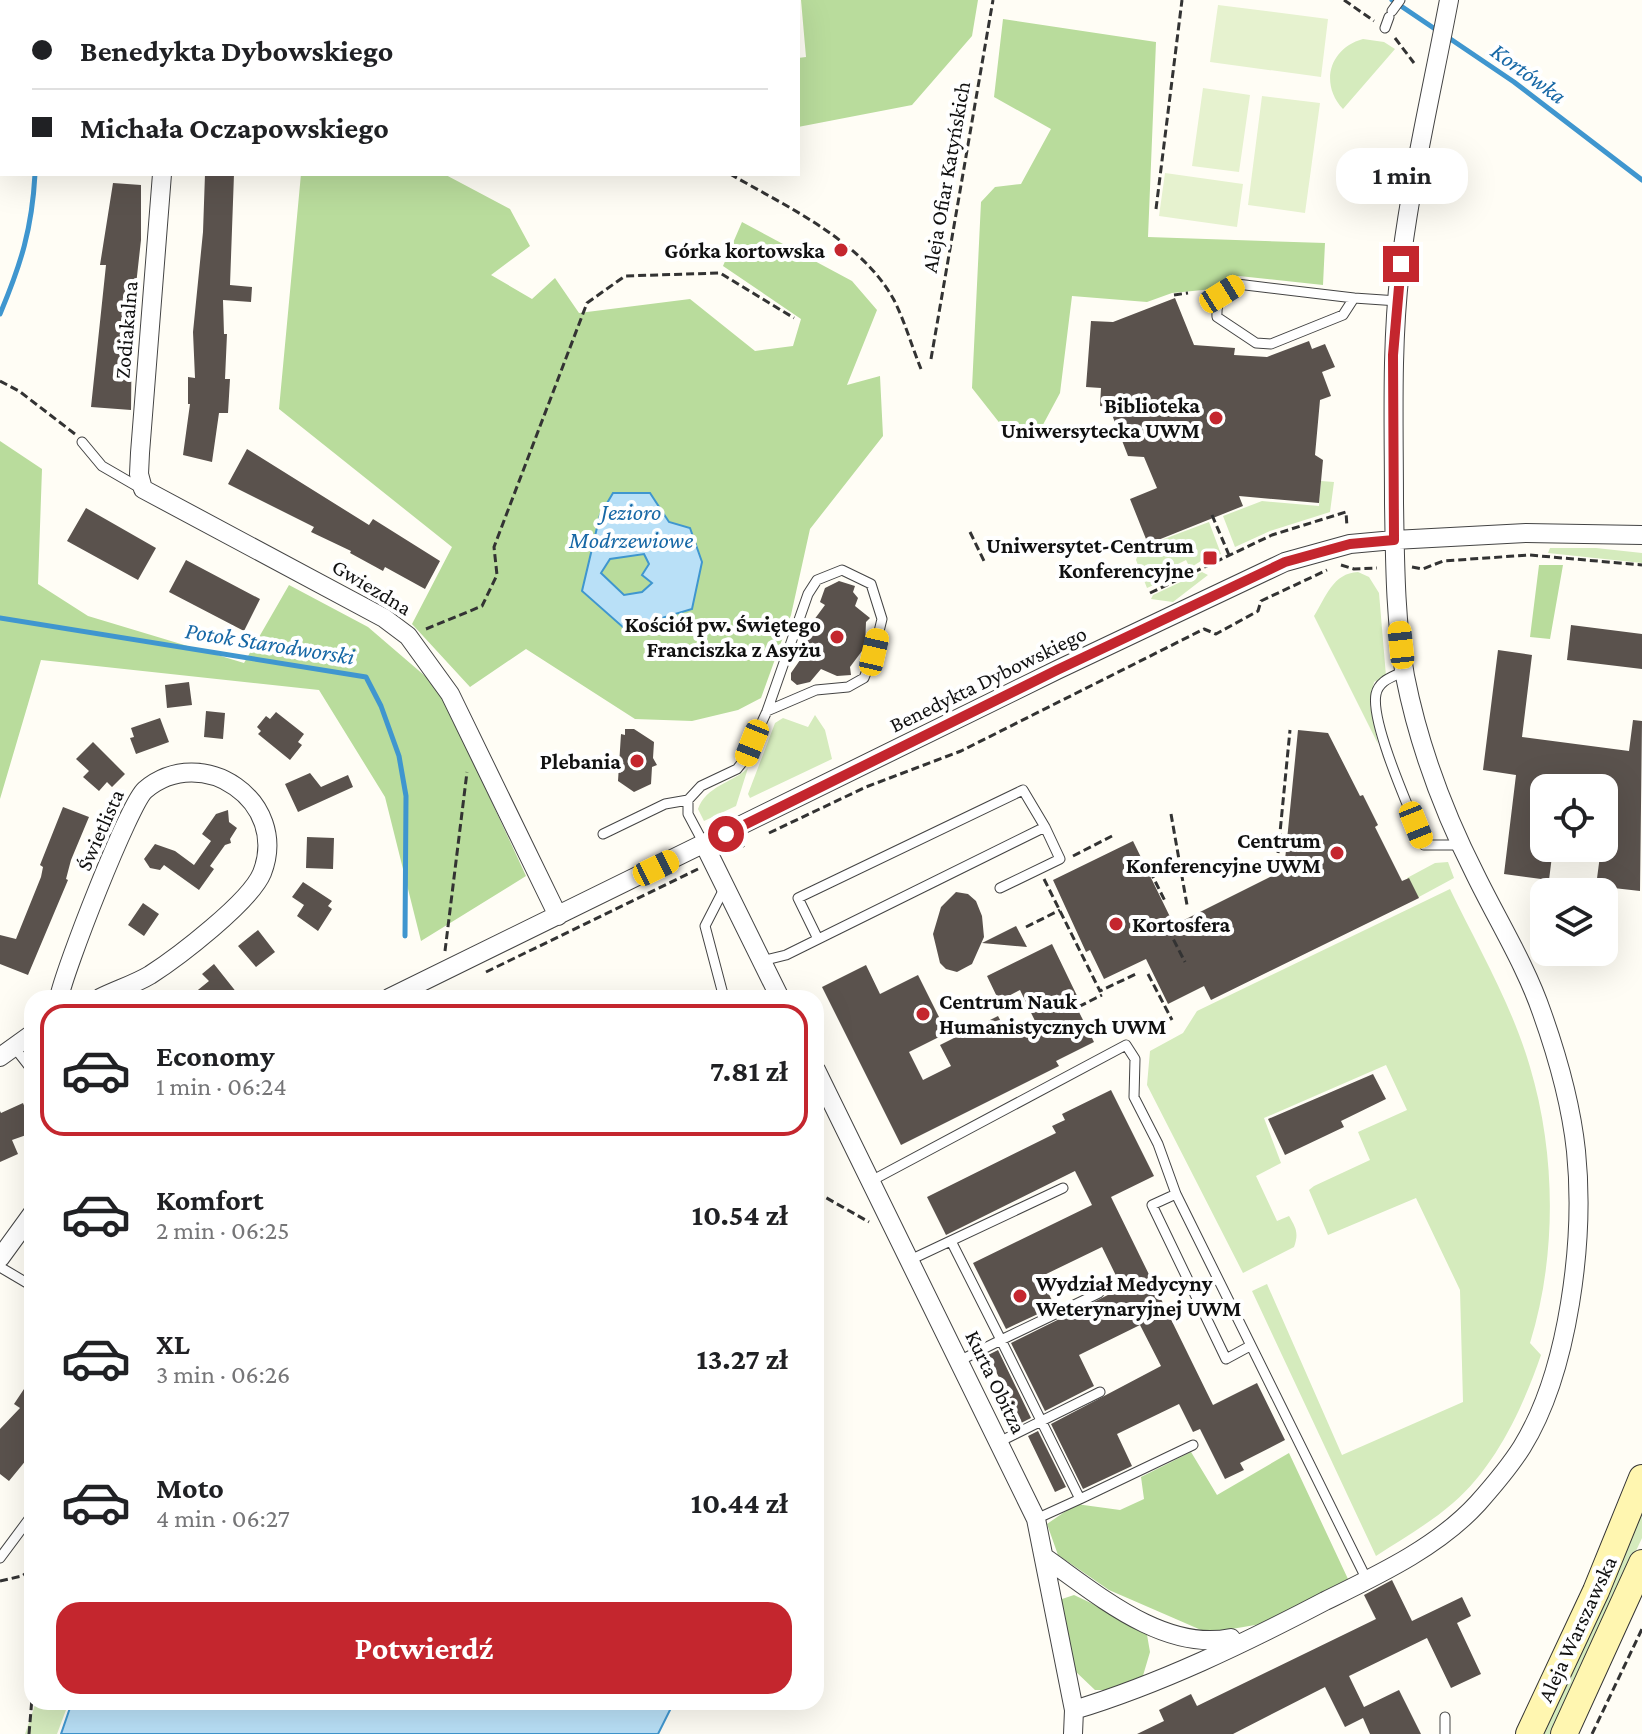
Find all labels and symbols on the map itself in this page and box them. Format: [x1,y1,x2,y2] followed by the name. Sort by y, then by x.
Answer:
[1486,37,1572,109] water label: Kortówka
[917,79,975,275] street label: Aleja Ofiar Katyńskich
[1335,148,1467,204] callout: 1 min
[664,238,825,263] place label: Górka kortowska
[832,241,850,259] marker: Górka kortowska
[1383,246,1419,282] route end
[1195,271,1249,317] car
[109,280,143,380] street label: Zodiakalna
[1001,393,1200,443] place label: Biblioteka Uniwersytecka UWM
[1207,409,1225,427] marker: Biblioteka Uniwersytecka UWM
[568,498,693,553] water label: Jezioro Modrzewiowe
[986,533,1194,583] place label: Uniwersytet-Centrum Konferencyjne
[1201,549,1219,567] marker: Uniwersytet-Centrum Konferencyjne
[328,554,416,620] street label: Gwiezdna
[624,612,822,662] place label: Kościół pw. Świętego Franciszka z Asyżu
[183,616,357,670] water label: Potok Starodworski
[886,620,1091,738] street label: Benedykta Dybowskiego
[1387,620,1415,670] car
[857,626,891,678] car
[828,628,846,646] marker: Kościół pw. Świętego Franciszka z Asyżu
[732,716,772,770] car
[540,749,621,774] place label: Plebania
[628,752,646,770] marker: Plebania
[71,785,129,875] street label: Świetlista
[1396,798,1436,852] car
[708,816,744,852] route start
[1126,828,1321,878] place label: Centrum Konferencyjne UWM
[1328,844,1346,862] marker: Centrum Konferencyjne UWM
[629,847,683,889] car
[1132,912,1231,937] place label: Kortosfera
[1107,915,1125,933] marker: Kortosfera
[939,989,1166,1039] place label: Centrum Nauk Humanistycznych UWM
[914,1005,932,1023] marker: Centrum Nauk Humanistycznych UWM
[1035,1271,1241,1321] place label: Wydział Medycyny Weterynaryjnej UWM
[1011,1287,1029,1305] marker: Wydział Medycyny Weterynaryjnej UWM
[960,1326,1032,1438] street label: Kurta Obitza
[1532,1552,1622,1706] street label: Aleja Warszawska

